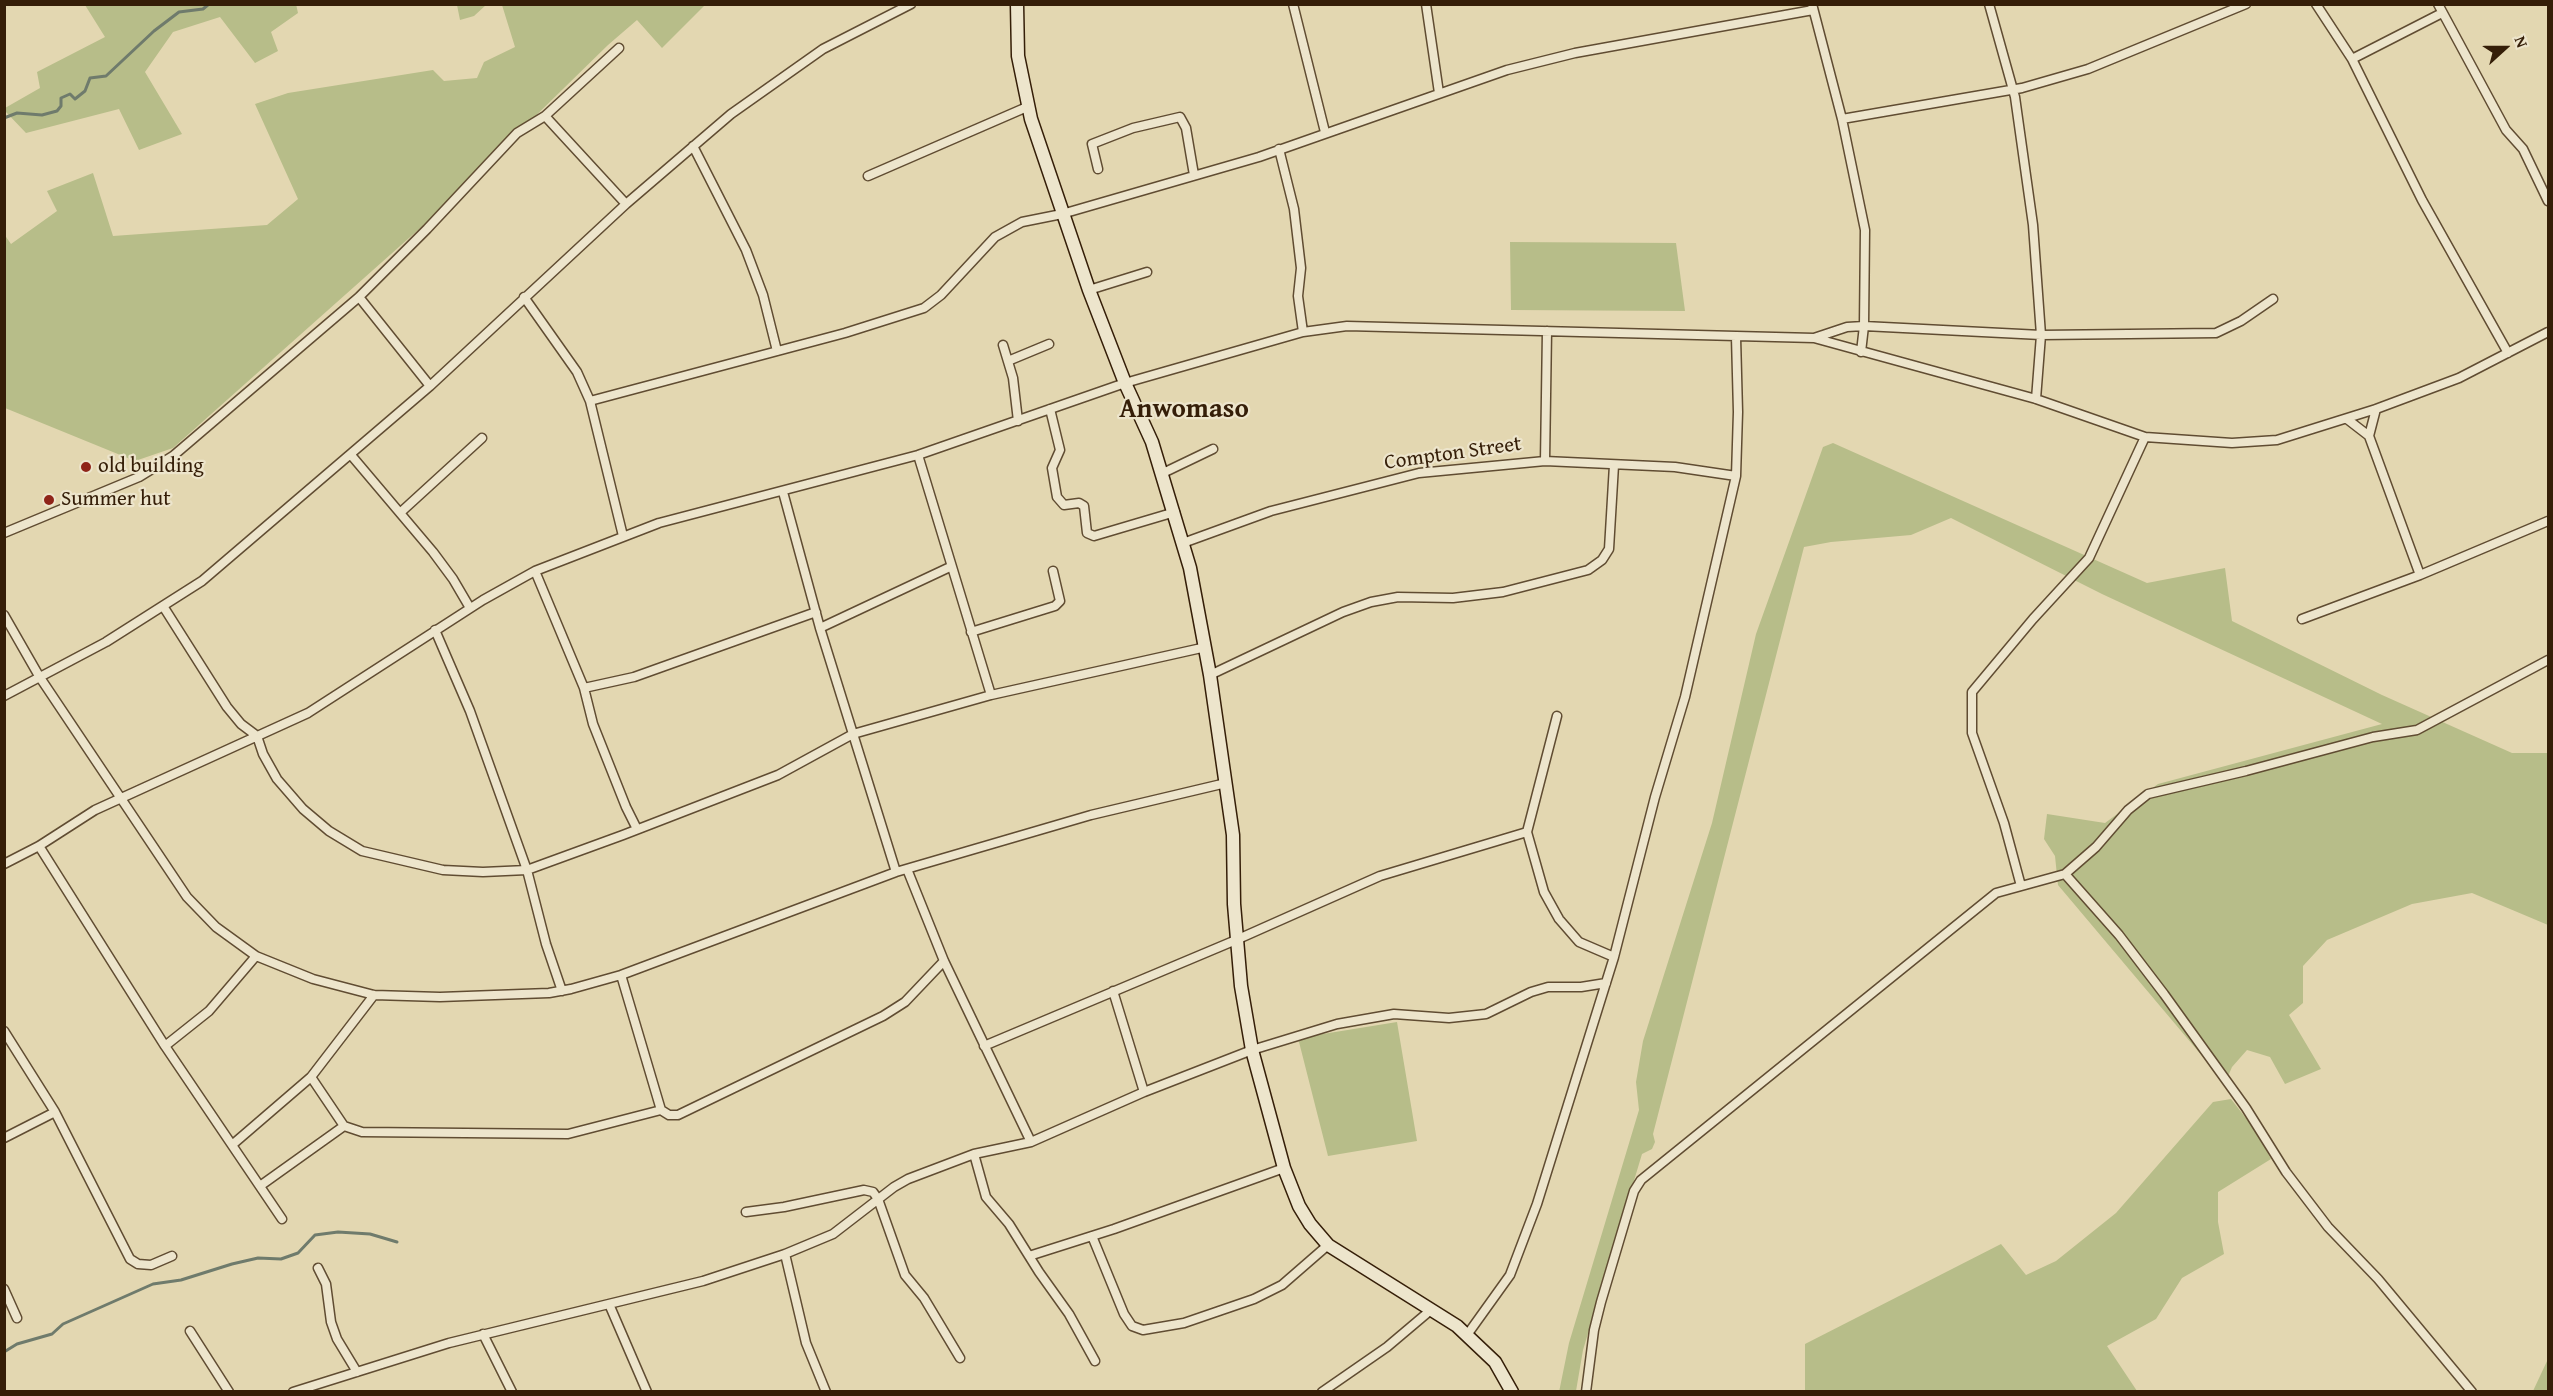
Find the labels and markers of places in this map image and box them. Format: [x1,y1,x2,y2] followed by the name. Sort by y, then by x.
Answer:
[98,454,204,480] place label: old building
[79,460,93,474] marker: old building
[61,487,171,513] place label: Summer hut
[42,493,56,507] marker: Summer hut

